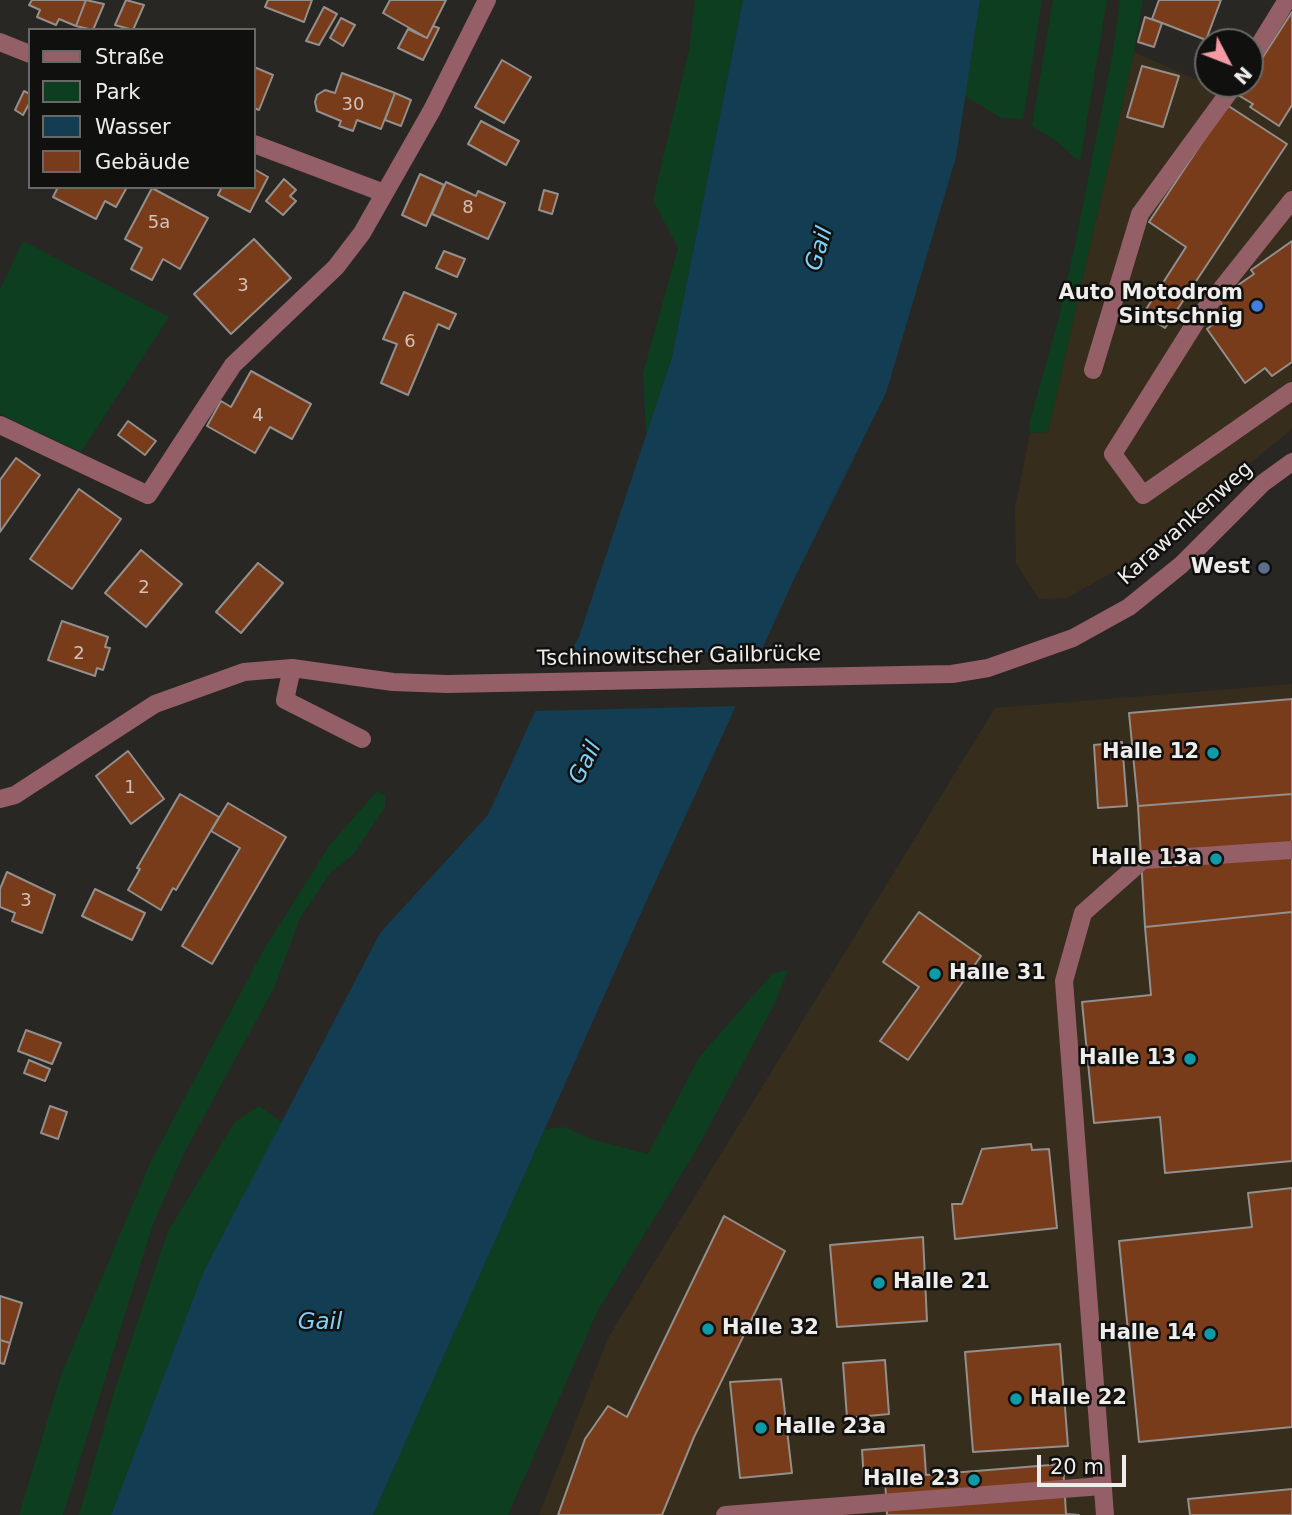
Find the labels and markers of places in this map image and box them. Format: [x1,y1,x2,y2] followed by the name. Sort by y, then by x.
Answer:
[1059,281,1243,331] place label: Auto Motodrom Sintschnig
[1249,298,1265,314] marker: Auto Motodrom Sintschnig
[1191,555,1250,581] place label: West
[1256,560,1272,576] marker: West
[1102,740,1199,766] place label: Halle 12
[1205,745,1221,761] marker: Halle 12
[1091,846,1202,872] place label: Halle 13a
[1208,851,1224,867] marker: Halle 13a
[949,961,1046,987] place label: Halle 31
[927,966,943,982] marker: Halle 31
[1079,1046,1176,1072] place label: Halle 13
[1182,1051,1198,1067] marker: Halle 13
[893,1270,990,1296] place label: Halle 21
[871,1275,887,1291] marker: Halle 21
[722,1316,819,1342] place label: Halle 32
[700,1321,716,1337] marker: Halle 32
[1099,1321,1196,1347] place label: Halle 14
[1202,1326,1218,1342] marker: Halle 14
[1030,1386,1127,1412] place label: Halle 22
[1008,1391,1024,1407] marker: Halle 22
[775,1415,886,1441] place label: Halle 23a
[753,1420,769,1436] marker: Halle 23a
[863,1467,960,1493] place label: Halle 23
[966,1472,982,1488] marker: Halle 23

